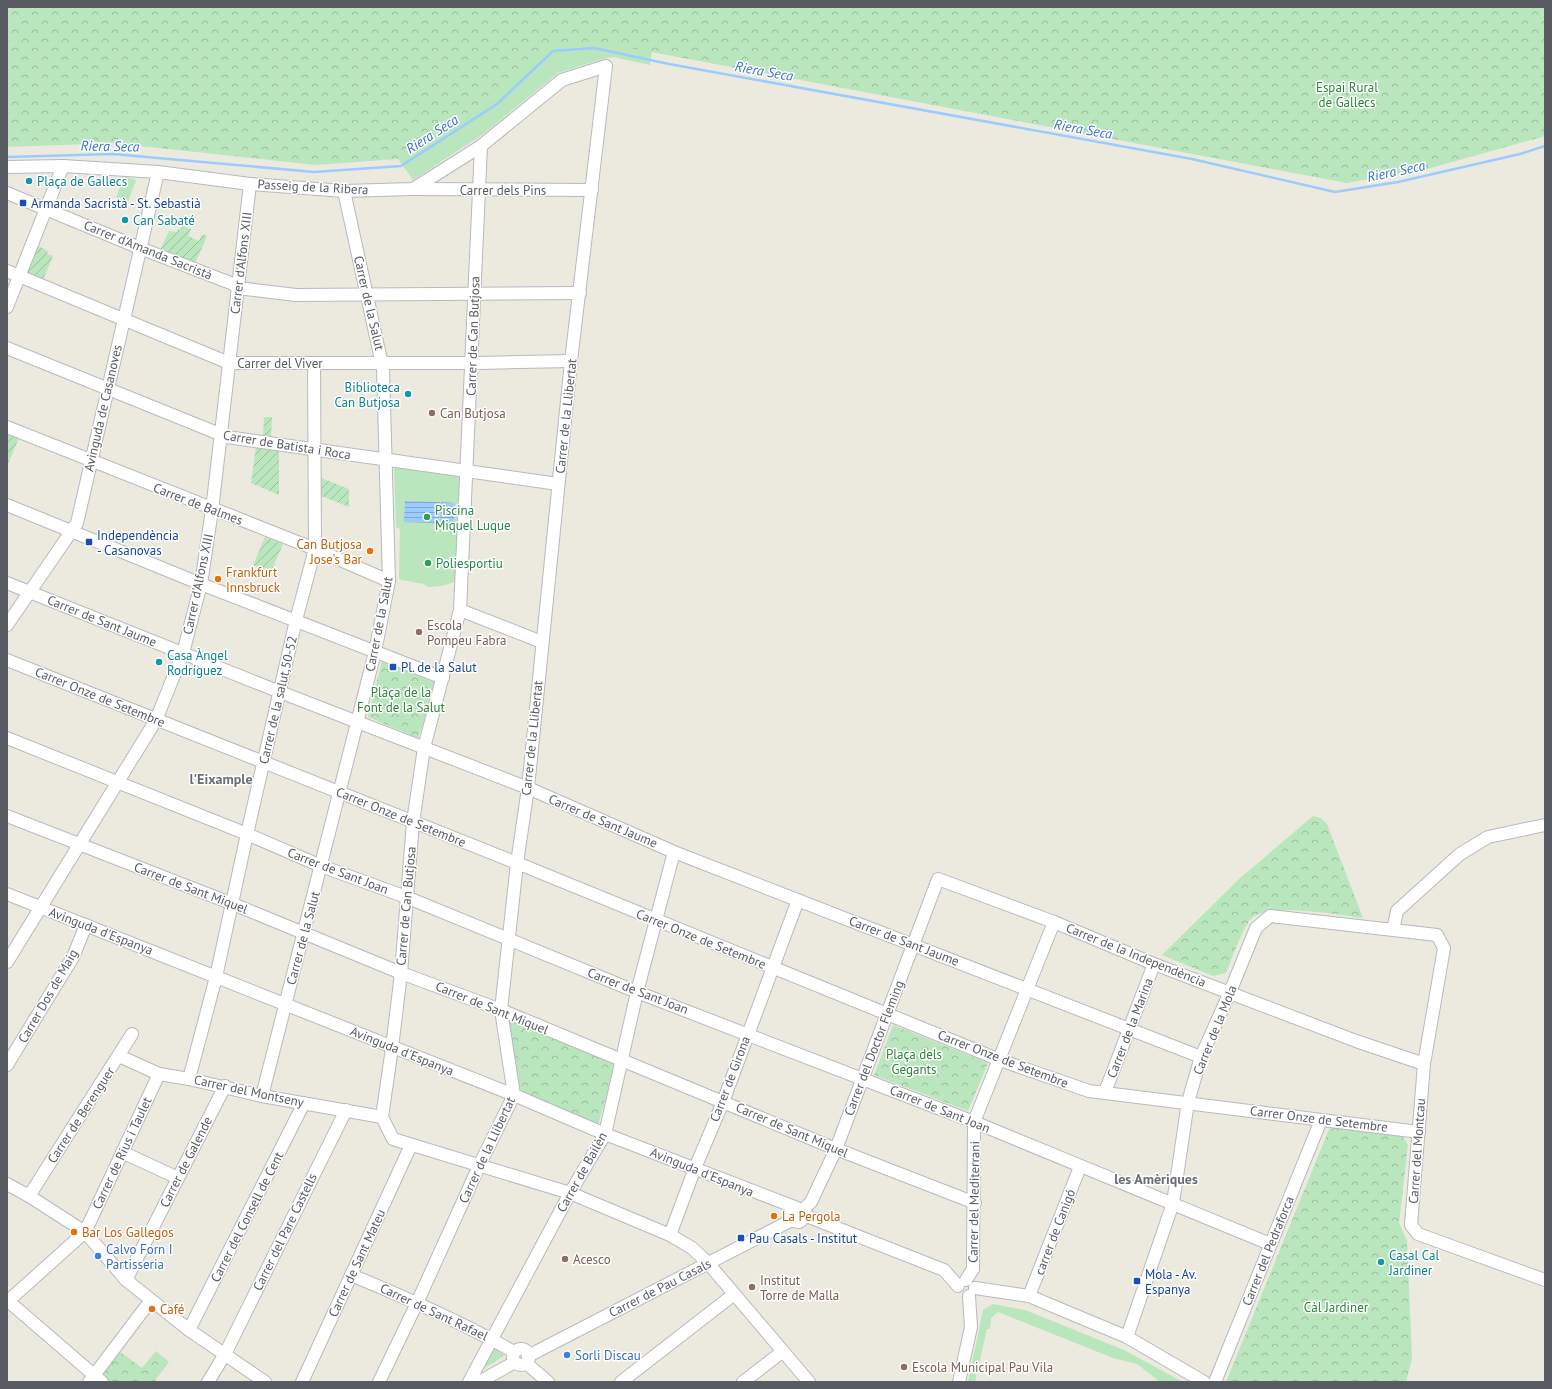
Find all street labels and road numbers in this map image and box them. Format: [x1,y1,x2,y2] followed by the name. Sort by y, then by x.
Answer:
[257,176,369,198] street label: Passeig de la Ribera
[460,182,546,199] street label: Carrer dels Pins
[226,211,256,315] street label: Carrer d'Alfons XIII
[81,216,215,284] street label: Carrer d'Amanda Sacristà
[350,254,388,352] street label: Carrer de la Salut
[462,276,484,396] street label: Carrer de Can Butjosa
[80,343,126,473] street label: Avinguda de Casanoves
[237,355,323,372] street label: Carrer del Viver
[552,357,581,474] street label: Carrer de la Llibertat
[222,427,352,463] street label: Carrer de Batista i Roca
[151,479,245,529] street label: Carrer de Balmes
[179,532,217,636] street label: Carrer d'Alfons XIII
[361,575,397,673] street label: Carrer de la Salut
[45,591,159,651] street label: Carrer de Sant Jaume
[255,634,301,766] street label: Carrer de la salut,50-52
[33,663,167,731] street label: Carrer Onze de Setembre
[518,679,547,796] street label: Carrer de la Llibertat
[334,783,468,851] street label: Carrer Onze de Setembre
[546,790,660,852] street label: Carrer de Sant Jaume
[285,844,391,898] street label: Carrer de Sant Joan
[392,846,420,966] street label: Carrer de Can Butjosa
[132,858,251,918] street label: Carrer de Sant Miquel
[282,889,324,987] street label: Carrer de la Salut
[46,903,156,959] street label: Avinguda d'Espanya
[634,905,768,973] street label: Carrer Onze de Setembre
[846,912,962,970] street label: Carrer de Sant Jaume
[1064,919,1208,991] street label: Carrer de la Independència
[14,946,82,1046] street label: Carrer Dos de Maig
[585,964,691,1018] street label: Carrer de Sant Joan
[1103,975,1157,1081] street label: Carrer de la Marina
[433,978,551,1039] street label: Carrer de Sant Miquel
[840,978,908,1118] street label: Carrer del Doctor Fleming
[1189,983,1241,1077] street label: Carrer de la Mola
[348,1022,456,1080] street label: Avinguda d'Espanya
[935,1026,1071,1092] street label: Carrer Onze de Setembre
[706,1034,754,1124] street label: Carrer de Girona
[44,1063,119,1166] street label: Carrer de Berenguer
[193,1071,305,1111] street label: Carrer del Montseny
[887,1081,993,1137] street label: Carrer de Sant Joan
[89,1094,156,1212] street label: Carrer de Rius i Taulet
[455,1094,519,1206] street label: Carrer de la Llibertat
[1405,1098,1429,1204] street label: Carrer del Montcau
[733,1099,851,1161] street label: Carrer de Sant Miquel
[1249,1102,1389,1136] street label: Carrer Onze de Setembre
[156,1114,216,1210] street label: Carrer de Galende
[553,1129,611,1215] street label: Carrer de Bailèn
[964,1141,984,1263] street label: Carrer del Mediterrani
[648,1143,756,1201] street label: Avinguda d'Espanya
[207,1148,288,1285] street label: Carrer del Consell de Cent
[249,1170,321,1294] street label: Carrer del Pare Castells
[1031,1186,1079,1277] street label: carrer de Canigó
[1238,1194,1298,1308] street label: Carrer del Pedraforca
[325,1206,389,1320] street label: Carrer de Sant Mateu
[606,1255,714,1321] street label: Carrer de Pau Casals
[377,1279,491,1345] street label: Carrer de Sant Rafael

